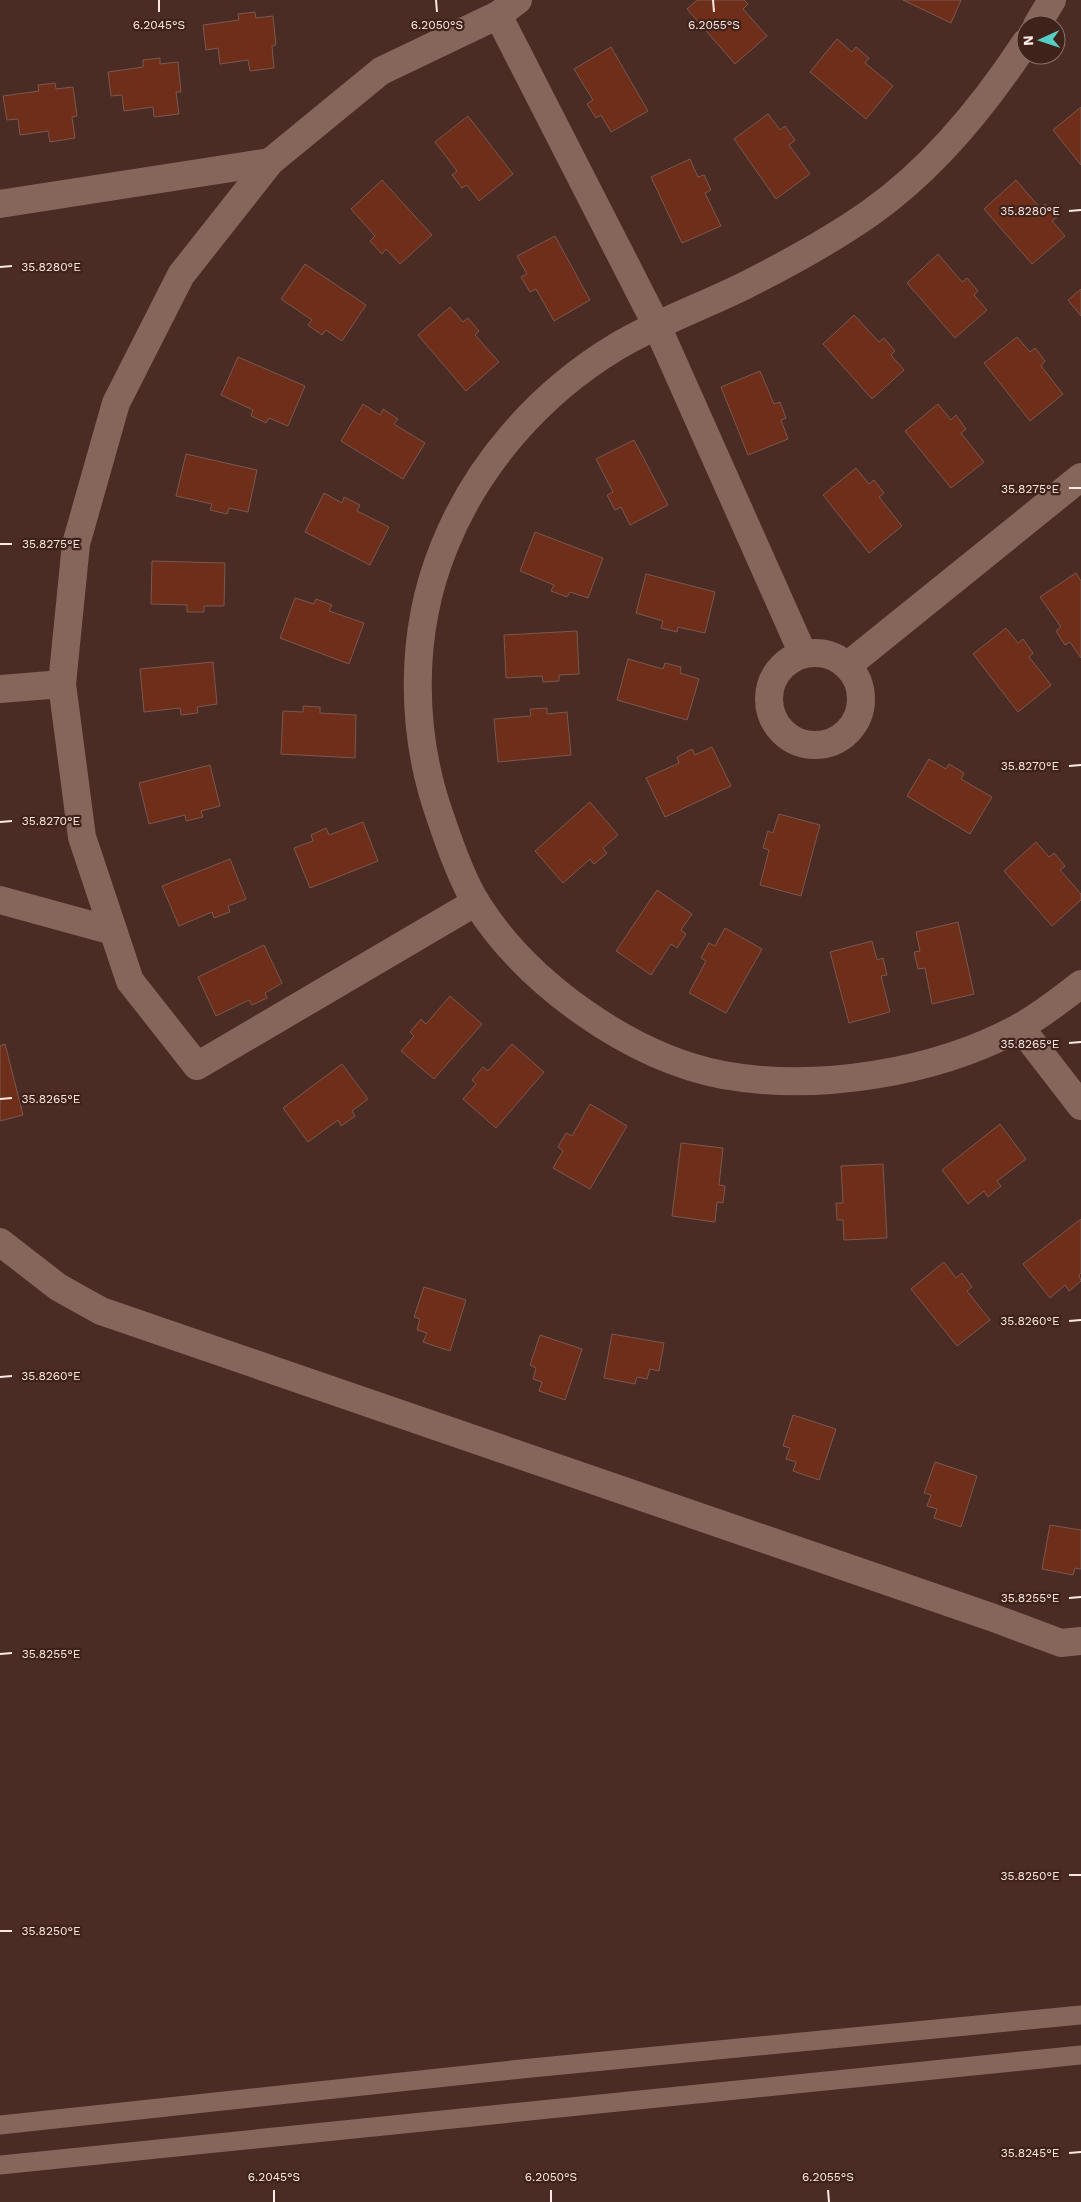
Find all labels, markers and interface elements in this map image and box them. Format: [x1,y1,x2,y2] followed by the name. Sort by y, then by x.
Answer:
[1016,15,1066,65] north arrow
[133,18,185,32] text: 6.2045°S
[411,18,463,32] text: 6.2050°S
[688,18,740,32] text: 6.2055°S
[1020,35,1036,46] text: N
[1000,204,1060,218] text: 35.8280°E
[21,260,81,274] text: 35.8280°E
[1001,482,1059,496] text: 35.8275°E
[22,537,80,551] text: 35.8275°E
[1001,759,1060,773] text: 35.8270°E
[22,814,81,828] text: 35.8270°E
[1000,1037,1060,1051] text: 35.8265°E
[21,1092,81,1106] text: 35.8265°E
[1000,1314,1060,1328] text: 35.8260°E
[21,1369,81,1383] text: 35.8260°E
[1001,1591,1060,1605] text: 35.8255°E
[22,1647,81,1661] text: 35.8255°E
[1000,1869,1060,1883] text: 35.8250°E
[21,1924,81,1938] text: 35.8250°E
[1001,2146,1060,2160] text: 35.8245°E
[248,2170,300,2184] text: 6.2045°S
[525,2170,577,2184] text: 6.2050°S
[802,2170,854,2184] text: 6.2055°S

